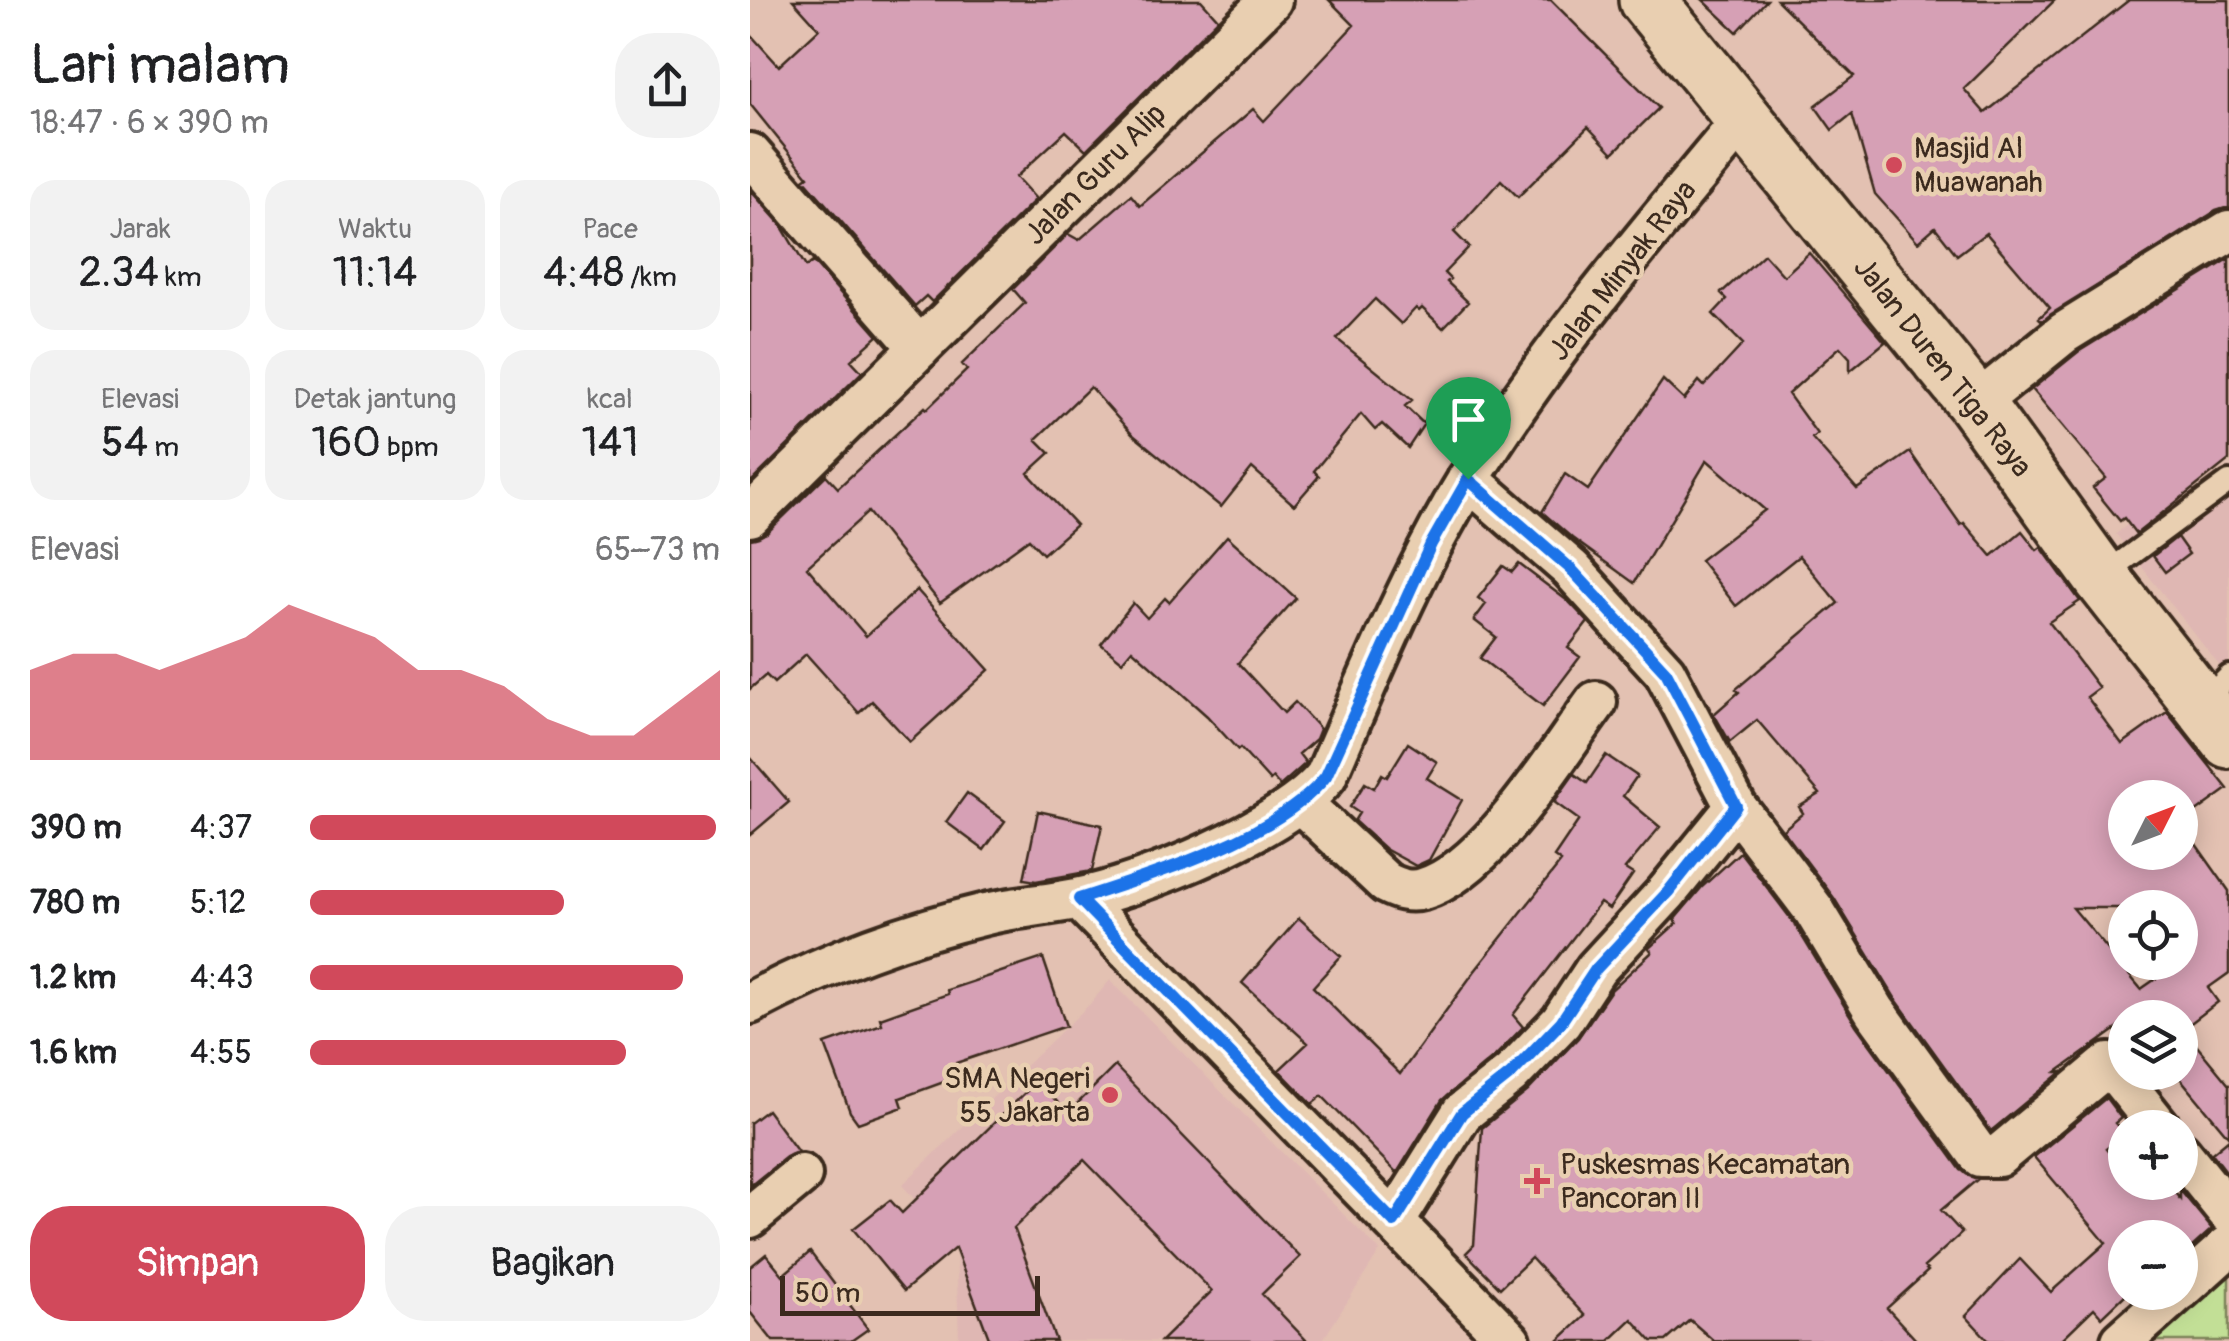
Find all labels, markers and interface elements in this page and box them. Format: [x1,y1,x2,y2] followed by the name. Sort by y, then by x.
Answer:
[30,31,290,100] text: Lari malam
[615,33,720,138] button: share
[1017,96,1174,253] street label: Jalan Guru Alip
[30,103,269,143] text: 18:47 · 6 × 390 m
[1914,130,2043,201] place label: Masjid Al Muawanah
[1883,154,1905,176] marker: Masjid Al Muawanah
[1540,173,1704,368] street label: Jalan Minyak Raya
[109,212,171,247] text: Jarak
[338,212,412,247] text: Waktu
[582,212,638,247] text: Pace
[78,247,159,299] text: 2.34
[333,247,417,299] text: 11:14
[543,247,624,299] text: 4:48
[1845,250,2040,485] street label: Jalan Duren Tiga Raya
[159,260,202,295] text: km
[624,260,677,295] text: /km
[1426,377,1511,480] pin
[101,382,179,417] text: Elevasi
[294,382,456,417] text: Detak jantung
[587,382,633,417] text: kcal
[1441,392,1496,447] icon: arrive
[101,417,148,469] text: 54
[311,417,381,469] text: 160
[581,417,639,469] text: 141
[148,430,179,465] text: m
[381,430,439,465] text: bpm
[30,530,119,570] text: Elevasi
[595,530,720,570] text: 65–73 m
[2108,780,2198,870] north arrow
[2108,780,2198,1310] map controls
[30,808,122,848] text: 390 m
[190,808,252,848] text: 4:37
[30,883,120,923] text: 780 m
[190,883,246,923] text: 5:12
[2108,890,2198,980] button: locate
[30,958,116,998] text: 1.2 km
[190,958,254,998] text: 4:43
[2108,1000,2198,1090] button: layers
[30,1033,117,1073] text: 1.6 km
[190,1033,252,1073] text: 4:55
[944,1060,1090,1131] place label: SMA Negeri 55 Jakarta
[1099,1084,1121,1106] marker: SMA Negeri 55 Jakarta
[2108,1110,2198,1200] button: +
[1560,1146,1850,1217] place label: Puskesmas Kecamatan Pancoran II
[1524,1168,1550,1194] marker: Puskesmas Kecamatan Pancoran II
[30,1206,365,1321] button: Simpan
[385,1206,720,1321] button: Bagikan
[2108,1220,2198,1310] button: −
[780,1271,1040,1316] scale bar
[795,1276,860,1311] text: 50 m

